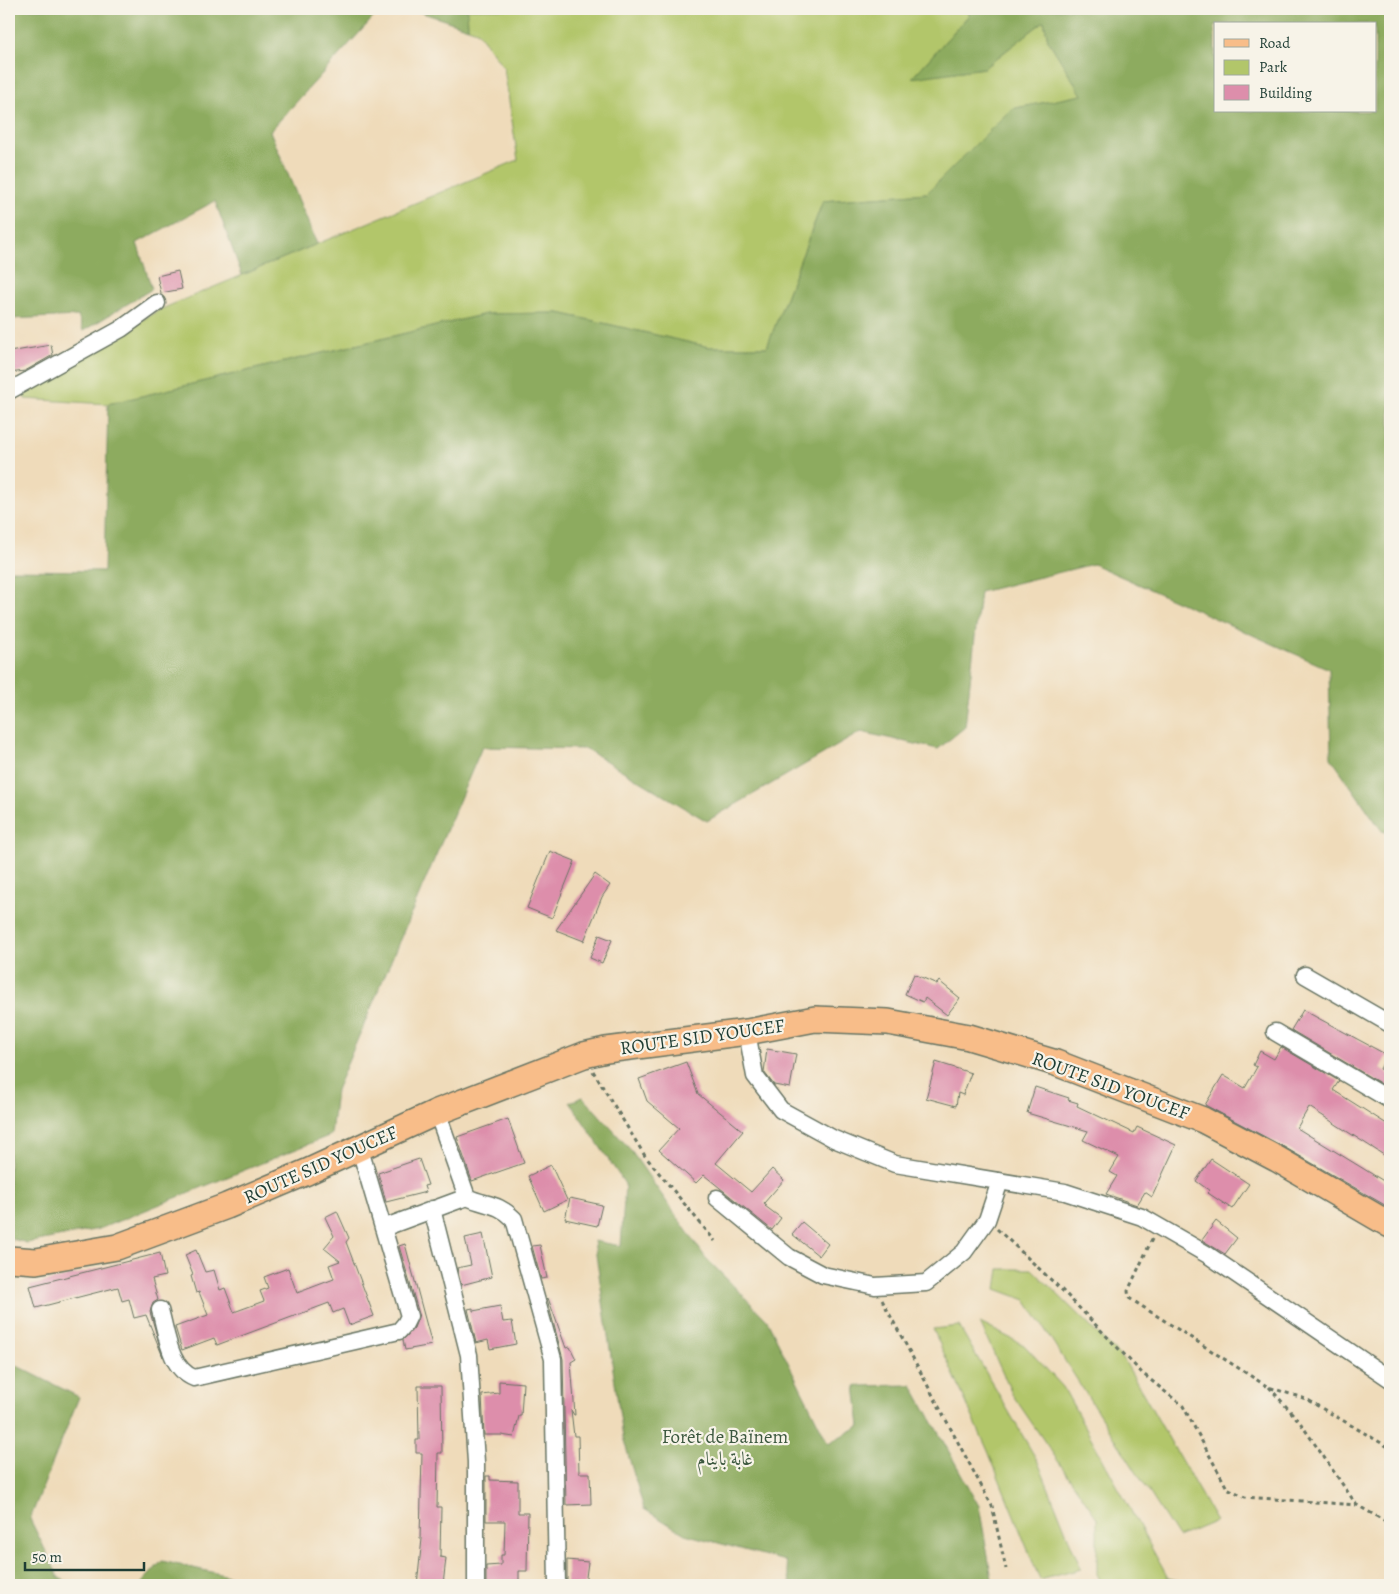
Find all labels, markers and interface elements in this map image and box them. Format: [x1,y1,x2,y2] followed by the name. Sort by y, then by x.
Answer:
[1214,22,1376,112] legend
[1259,33,1291,53] text: Road
[1259,57,1288,77] text: Park
[1259,83,1312,103] text: Building
[618,1013,786,1061] street label: ROUTE SID YOUCEF
[1028,1045,1193,1127] street label: ROUTE SID YOUCEF
[239,1119,402,1210] street label: ROUTE SID YOUCEF
[662,1424,789,1475] park label: Forêt de Baïnem غابة باينام
[25,1539,144,1571] scale bar
[32,1547,62,1567] text: 50 m

